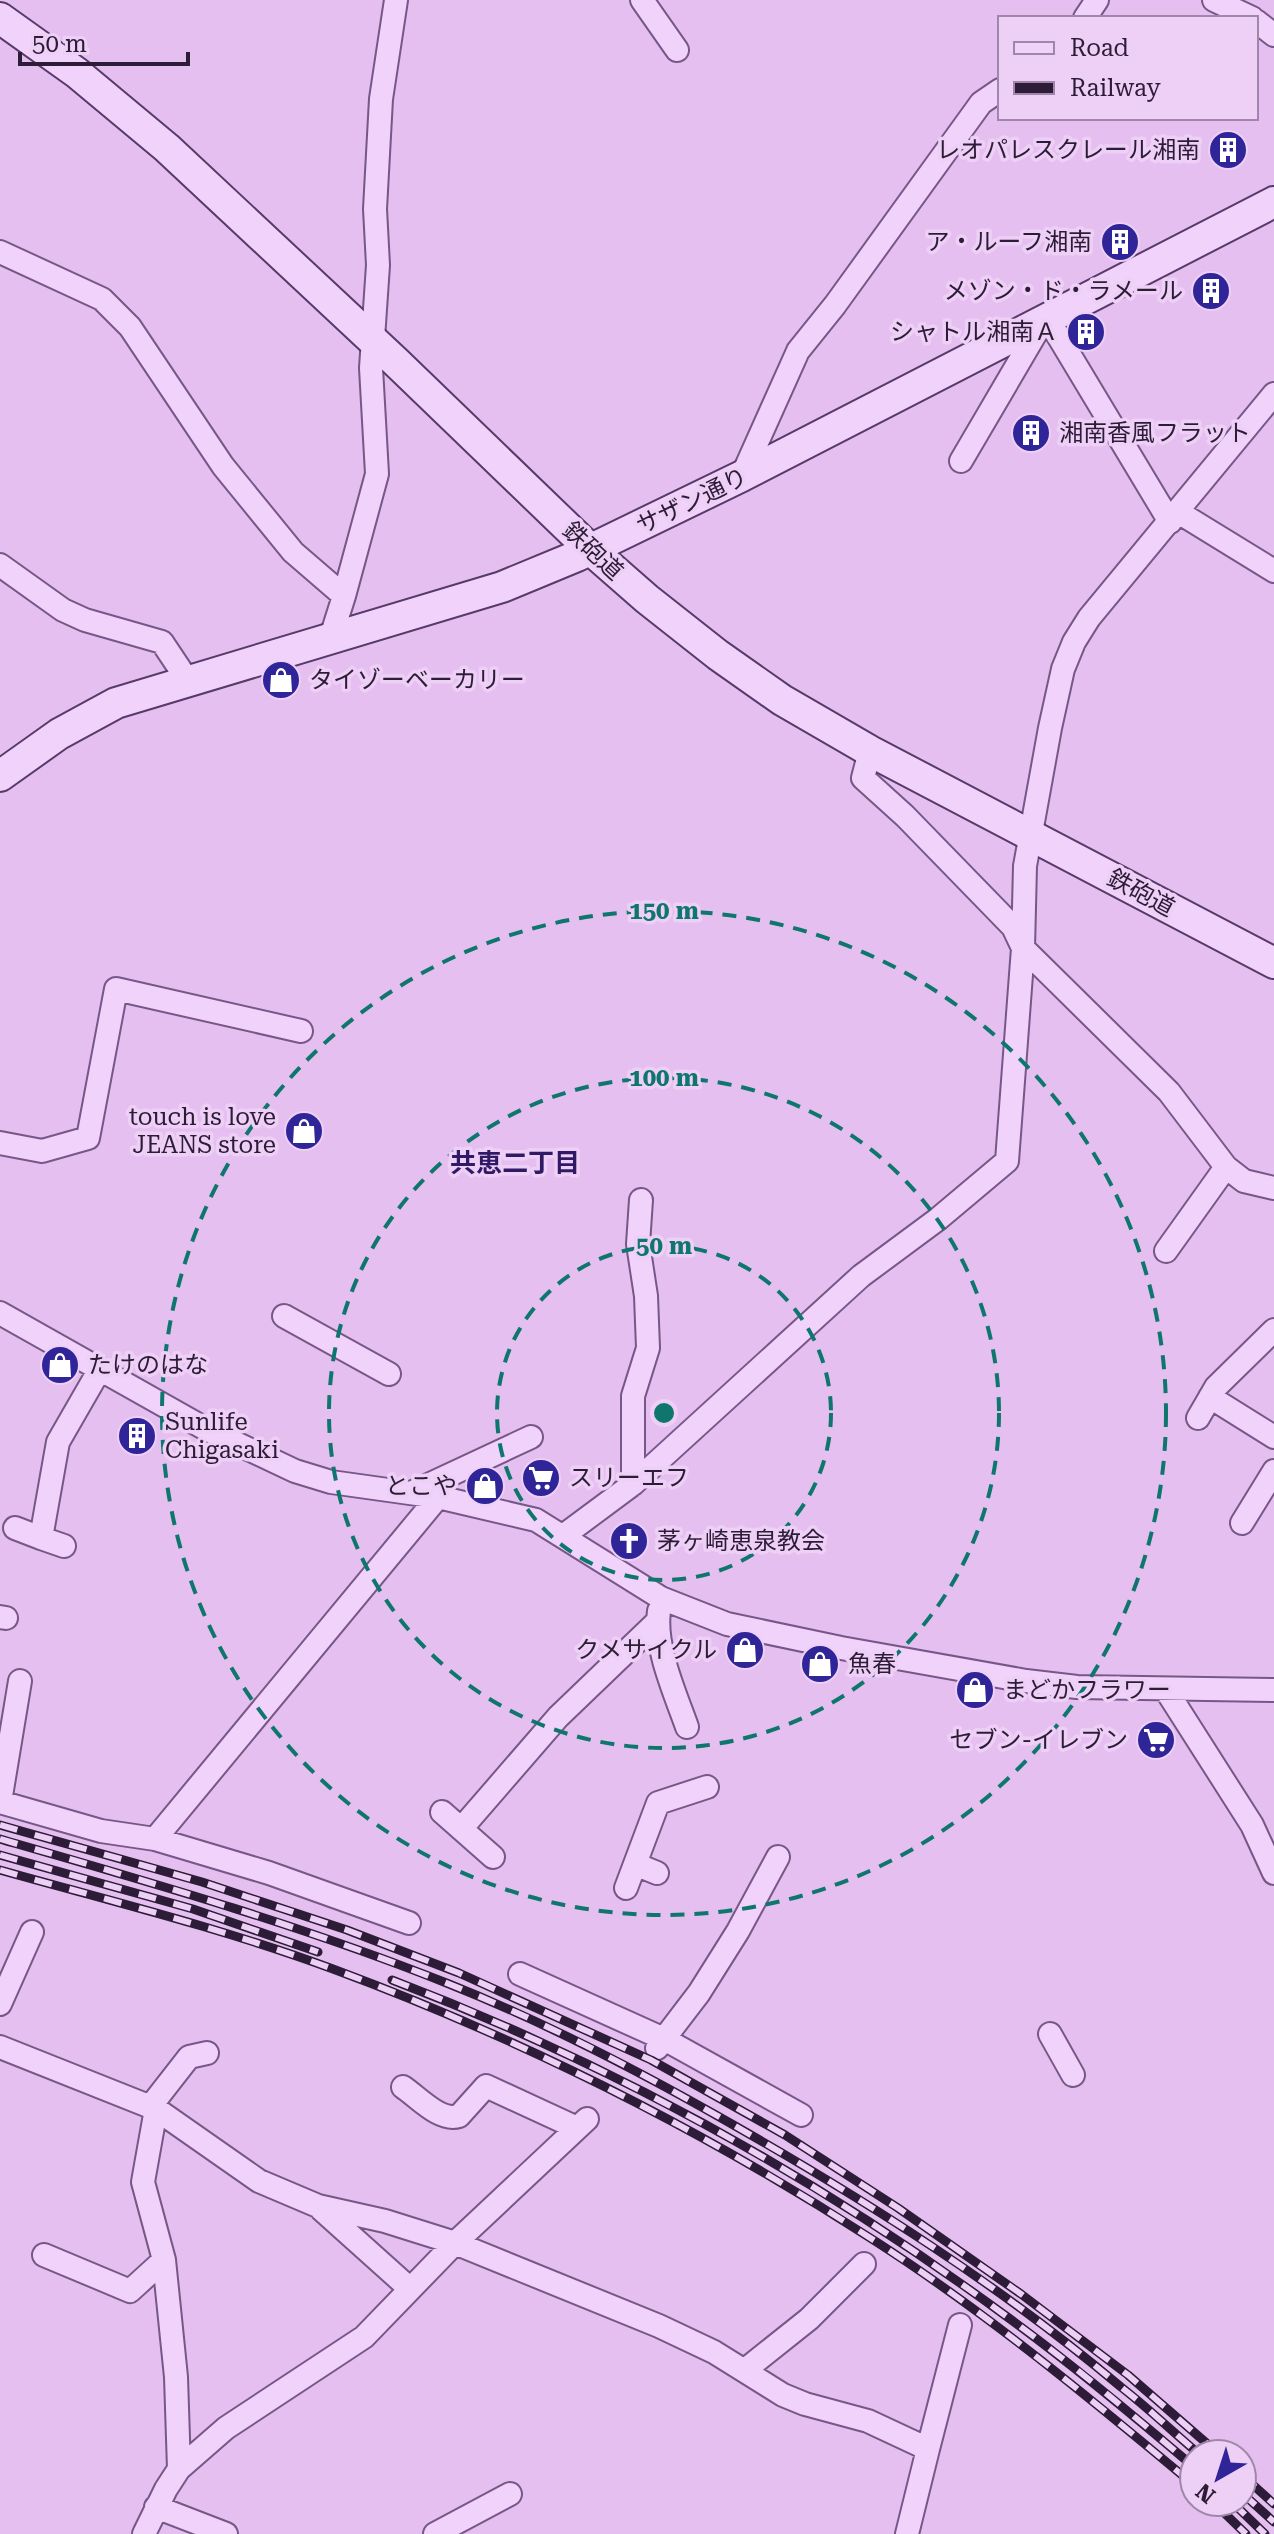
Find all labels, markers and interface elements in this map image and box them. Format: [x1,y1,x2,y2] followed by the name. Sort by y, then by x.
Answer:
[20,16,188,66] scale bar
[998,16,1258,120] legend
[32,30,87,58] text: 50 m
[1070,34,1129,62] text: Road
[1070,74,1161,102] text: Railway
[1207,129,1249,171] building icon: レオパレスクレール湘南
[936,136,1200,164] place label: レオパレスクレール湘南
[1099,221,1141,263] building icon: ア・ルーフ湘南
[925,228,1092,256] place label: ア・ルーフ湘南
[1190,270,1232,312] building icon: メゾン・ド・ラメール
[944,277,1183,305] place label: メゾン・ド・ラメール
[1065,311,1107,353] building icon: シャトル湘南Ａ
[890,318,1058,346] place label: シャトル湘南Ａ
[1010,412,1052,454] building icon: 湘南香風フラット
[1059,419,1251,447] place label: 湘南香風フラット
[632,462,752,540] street label: サザン通り
[557,516,629,586] street label: 鉄砲道
[260,659,302,701] shop icon: タイゾーベーカリー
[309,666,525,694] place label: タイゾーベーカリー
[1103,864,1179,922] street label: 鉄砲道
[629,897,699,925] text: 150 m
[629,1064,699,1092] text: 100 m
[129,1103,276,1159] place label: touch is love JEANS store
[283,1110,325,1152] shop icon: touch is love JEANS store
[450,1148,580,1178] district label: 共恵二丁目
[636,1232,692,1260] text: 50 m
[39,1344,81,1386] shop icon: たけのはな
[88,1351,208,1379] place label: たけのはな
[650,1399,678,1427] centre of rings
[165,1408,279,1464] place label: Sunlife Chigasaki
[116,1415,158,1457] building icon: Sunlife Chigasaki
[520,1457,562,1499] supermarket icon: スリーエフ
[569,1464,689,1492] place label: スリーエフ
[464,1465,506,1507] shop icon: とこや
[385,1472,457,1500] place label: とこや
[608,1520,650,1562] church icon: 茅ヶ崎恵泉教会
[657,1527,825,1555] place label: 茅ヶ崎恵泉教会
[724,1629,766,1671] shop icon: クメサイクル
[575,1636,717,1664] place label: クメサイクル
[799,1643,841,1685] shop icon: 魚春
[848,1650,896,1678] place label: 魚春
[954,1669,996,1711] shop icon: まどかフラワー
[1003,1676,1171,1704] place label: まどかフラワー
[1135,1719,1177,1761] supermarket icon: セブン-イレブン
[949,1726,1128,1754] place label: セブン-イレブン
[1178,2438,1258,2518] north arrow
[1191,2478,1220,2508] text: N

